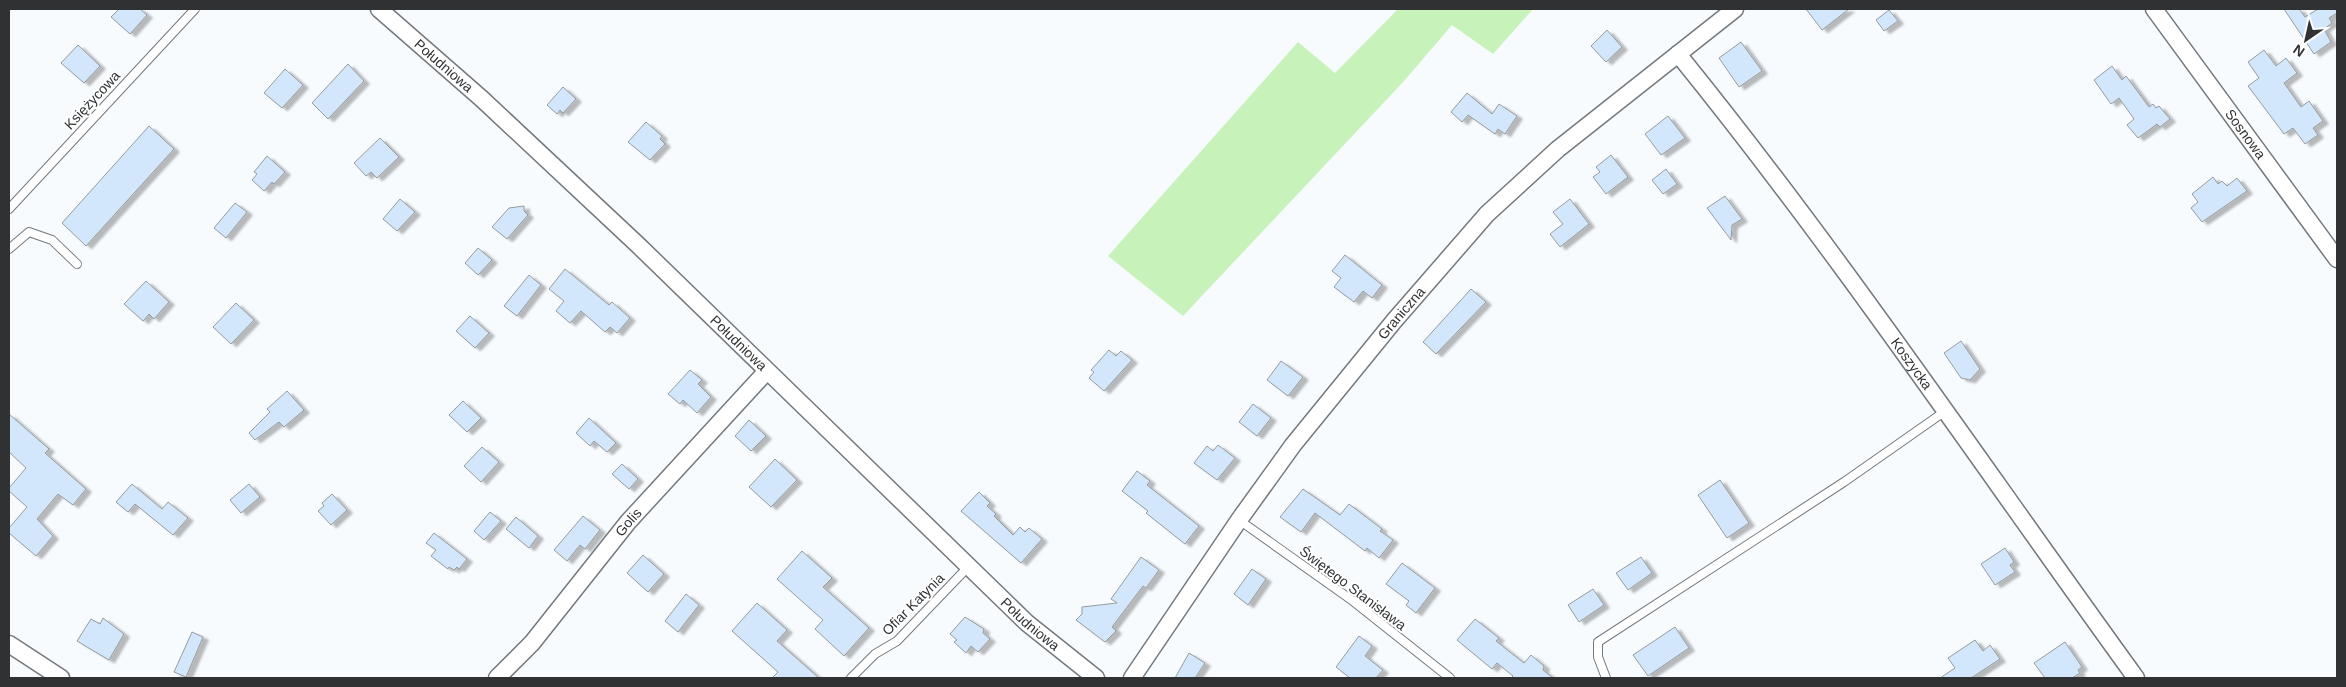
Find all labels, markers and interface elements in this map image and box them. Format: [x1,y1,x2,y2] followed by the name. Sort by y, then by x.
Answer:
[2281,15,2331,65] north arrow
[411,36,476,96] street label: Południowa
[2290,41,2307,60] text: N
[61,67,123,132] street label: Księżycowa
[2222,106,2269,162] street label: Sosnowa
[1374,283,1428,342] street label: Graniczna
[707,312,771,374] street label: Południowa
[1888,335,1936,393] street label: Koszycka
[612,505,645,539] street label: Golis
[1297,542,1410,633] street label: Świętego Stanisława
[879,570,947,638] street label: Ofiar Katynia
[998,594,1063,654] street label: Południowa

